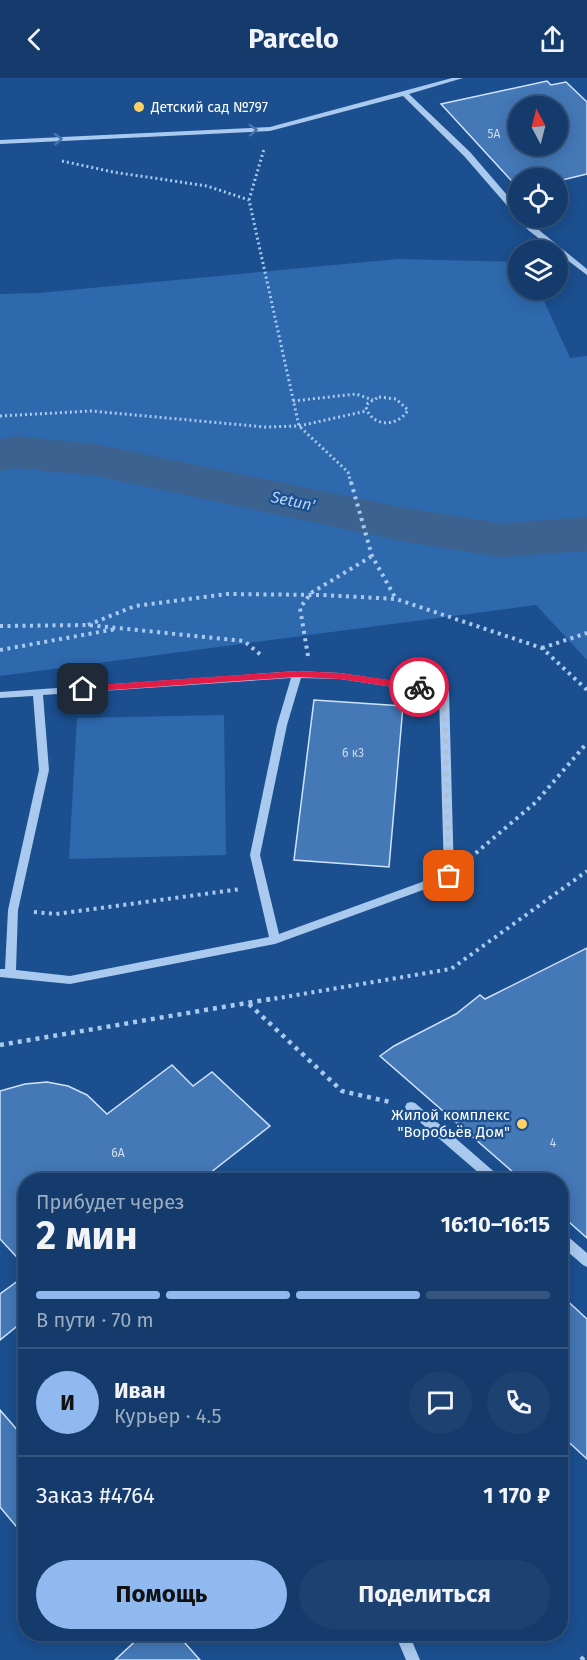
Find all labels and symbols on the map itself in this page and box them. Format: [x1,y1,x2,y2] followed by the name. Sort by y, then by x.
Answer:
[508,96,568,156] north arrow
[150,99,268,116] place label: Детский сад №797
[132,100,146,114] marker: Детский сад №797
[249,123,258,136] one-way arrow
[488,127,501,141] house number: 5А
[54,132,63,145] one-way arrow
[268,487,317,515] water label: Setun'
[389,657,449,717] courier
[57,663,108,714] pin
[342,746,364,760] house number: 6 к3
[423,850,474,901] pin
[391,1106,510,1141] place label: Жилой комплекс "Воробьёв Дом"
[515,1117,529,1131] marker: Жилой комплекс "Воробьёв Дом"
[550,1136,557,1150] house number: 4
[111,1146,125,1160] house number: 6А

